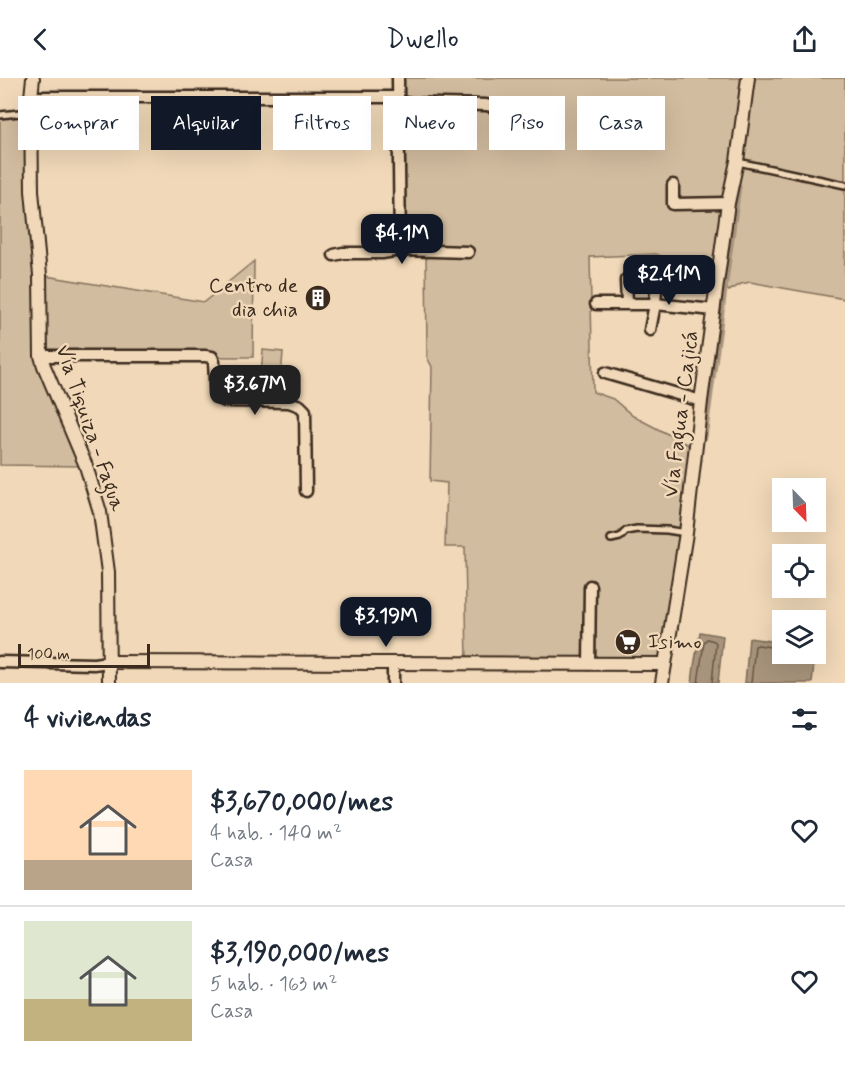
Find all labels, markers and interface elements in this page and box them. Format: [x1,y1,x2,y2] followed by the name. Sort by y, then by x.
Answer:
[386,22,459,57] text: Dwello
[24,23,57,56] icon: back
[788,23,821,56] icon: share
[18,96,139,150] chip: Comprar
[151,96,261,150] chip: Alquilar
[273,96,371,150] chip: Filtros
[383,96,477,150] chip: Nuevo
[489,96,565,150] chip: Piso
[577,96,665,150] chip: Casa
[360,214,444,265] pin: $4.1M
[375,220,429,247] text: $4.1M
[620,255,718,306] pin: $2.41M
[637,261,701,288] text: $2.41M
[209,272,298,324] place label: Centro de dia chia
[303,283,333,313] building icon: Centro de dia chia
[657,329,707,499] street label: Vía Fagua - Cajicá
[47,341,132,516] street label: Vía Tiquiza - Fagua
[206,365,304,416] pin: $3.67M
[224,371,286,398] text: $3.67M
[772,478,826,532] north arrow
[772,478,826,664] map controls
[772,544,826,598] button: locate
[337,597,435,648] pin: $3.19M
[354,603,418,630] text: $3.19M
[772,610,826,664] button: layers
[613,627,643,657] supermarket icon: Isimo
[648,628,702,656] place label: Isimo
[18,641,150,668] scale bar
[27,644,70,665] text: 100 m
[24,702,151,736] text: 4 viviendas
[788,703,821,736] icon: filters
[210,786,393,820] text: $3,670,000/mes
[72,794,144,866] icon: home
[788,814,821,847] icon: heart
[210,820,342,847] text: 4 hab. · 140 m²
[210,847,253,874] text: Casa
[210,937,389,971] text: $3,190,000/mes
[72,945,144,1017] icon: home
[788,965,821,998] icon: heart
[210,971,337,998] text: 5 hab. · 163 m²
[210,998,253,1025] text: Casa

